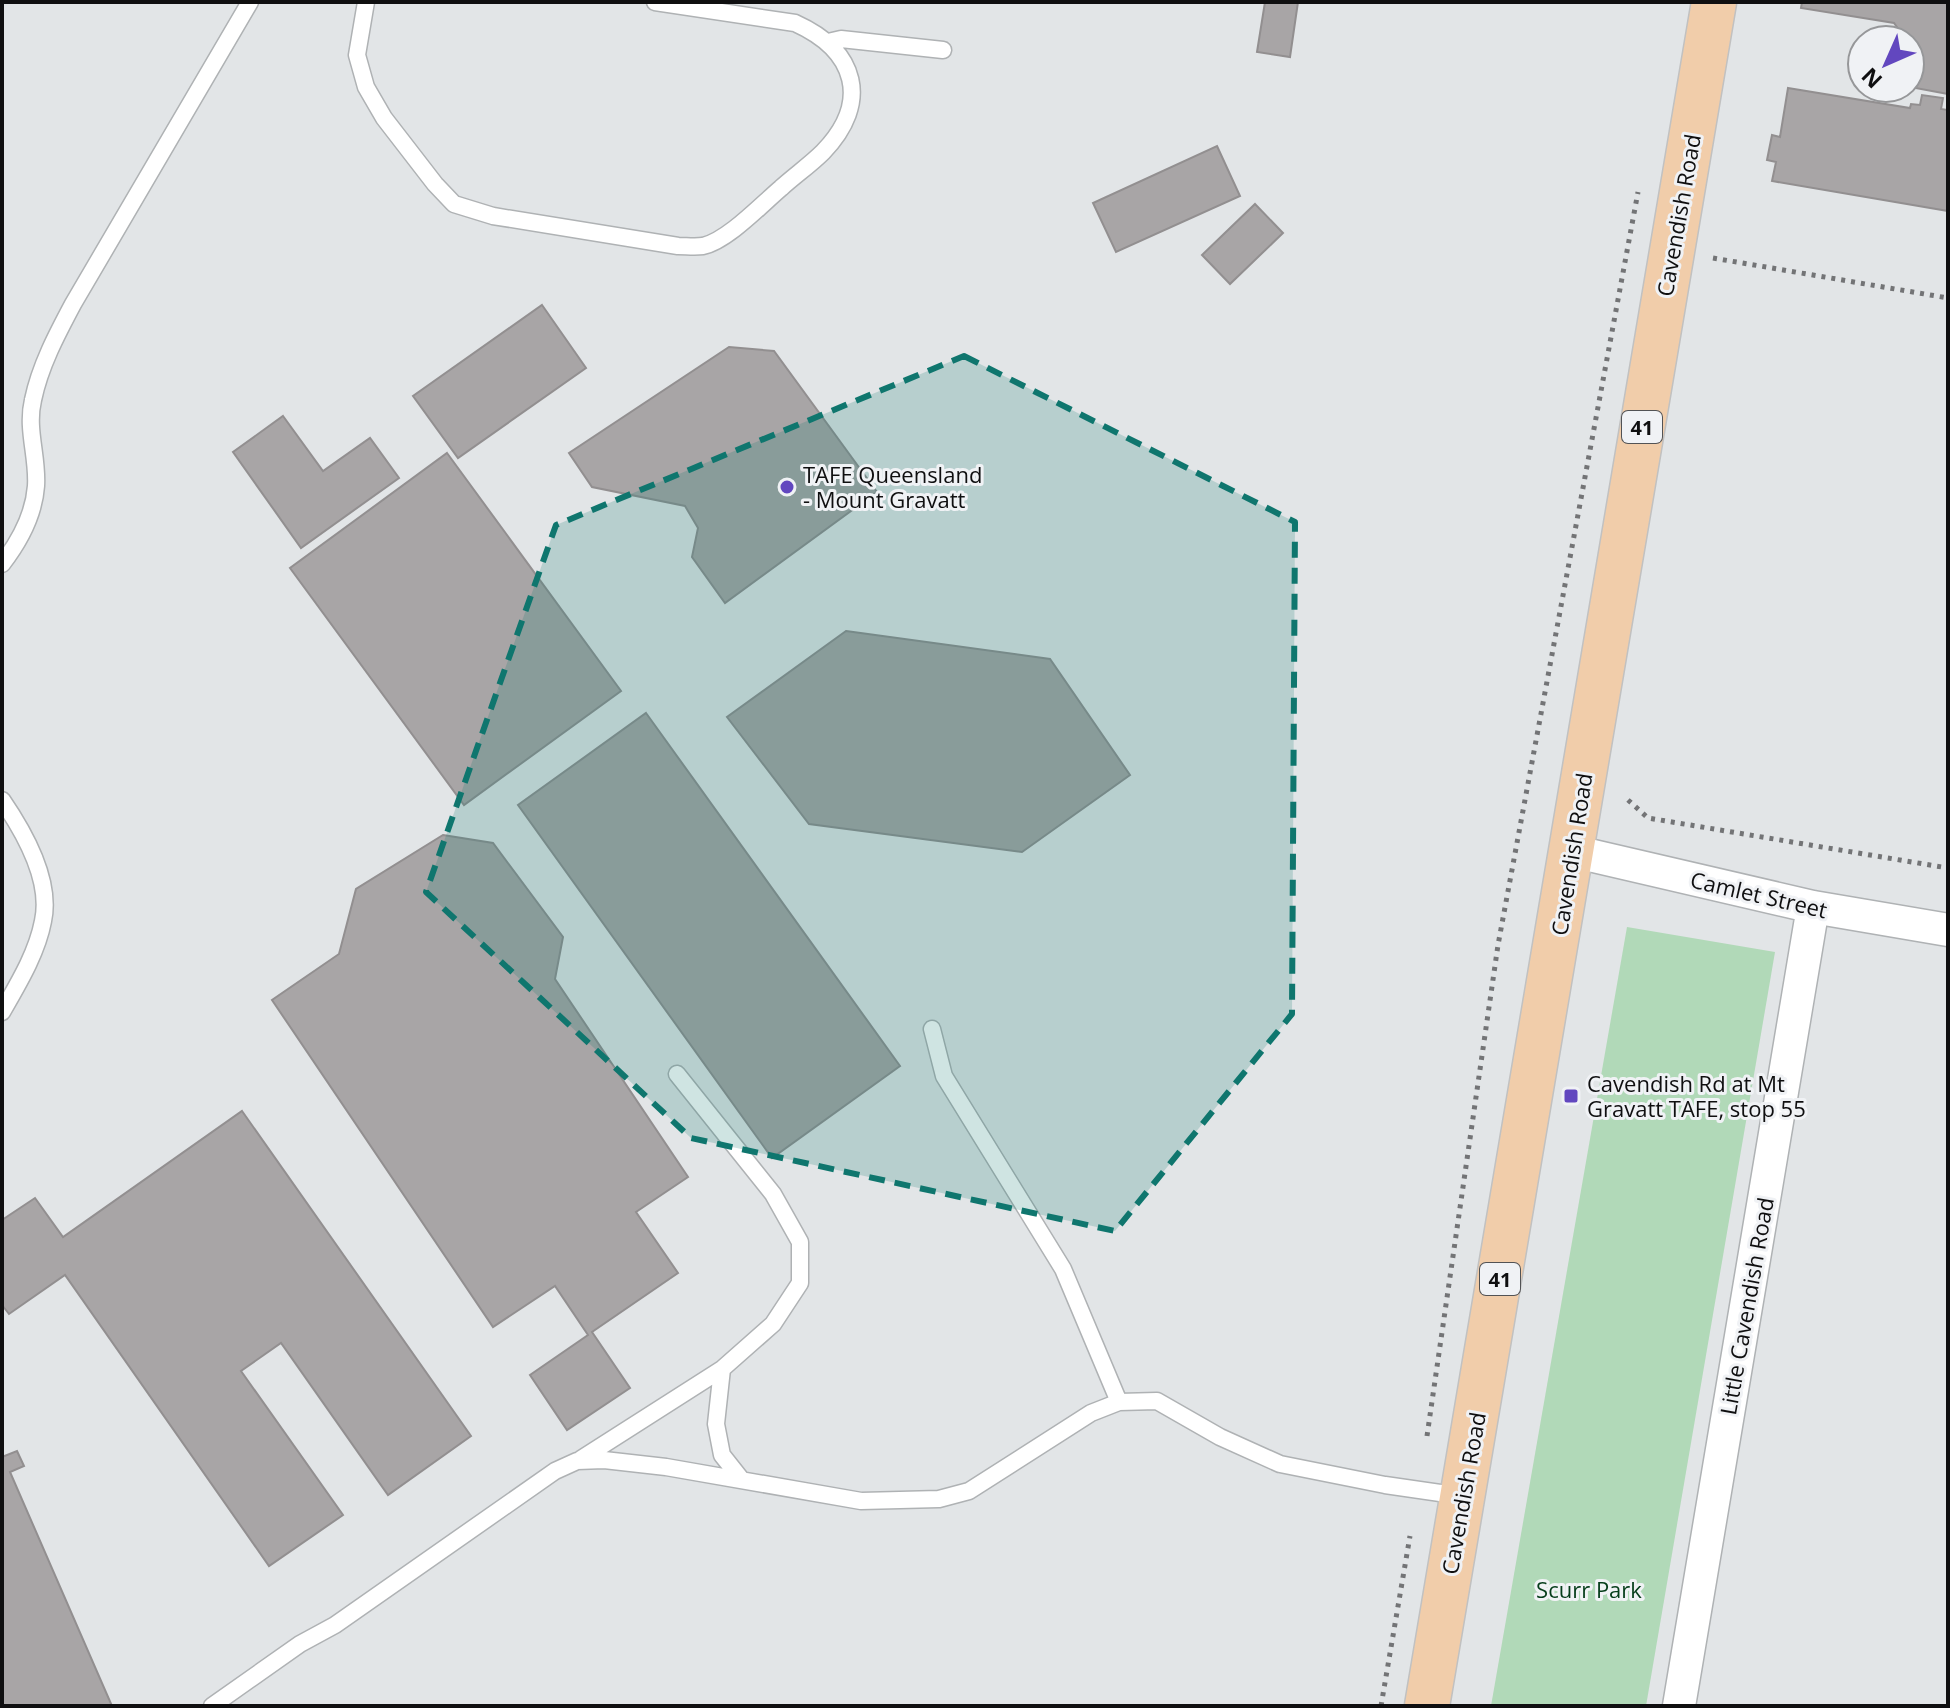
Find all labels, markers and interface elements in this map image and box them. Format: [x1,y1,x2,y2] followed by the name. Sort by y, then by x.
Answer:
[1846,24,1926,104] north arrow
[1854,62,1888,96] text: N
[1649,132,1707,298] street label: Cavendish Road
[1622,411,1662,443] road number: 41
[803,459,982,514] place label: TAFE Queensland - Mount Gravatt
[778,478,796,496] marker: TAFE Queensland - Mount Gravatt
[1543,771,1599,937] street label: Cavendish Road
[1688,864,1830,924] street label: Camlet Street
[1587,1068,1806,1123] place label: Cavendish Rd at Mt Gravatt TAFE, stop 55
[1562,1087,1580,1105] marker: Cavendish Rd at Mt Gravatt TAFE, stop 55
[1712,1195,1780,1417] street label: Little Cavendish Road
[1480,1263,1520,1295] road number: 41
[1434,1410,1492,1576] street label: Cavendish Road
[1536,1574,1642,1604] park label: Scurr Park

